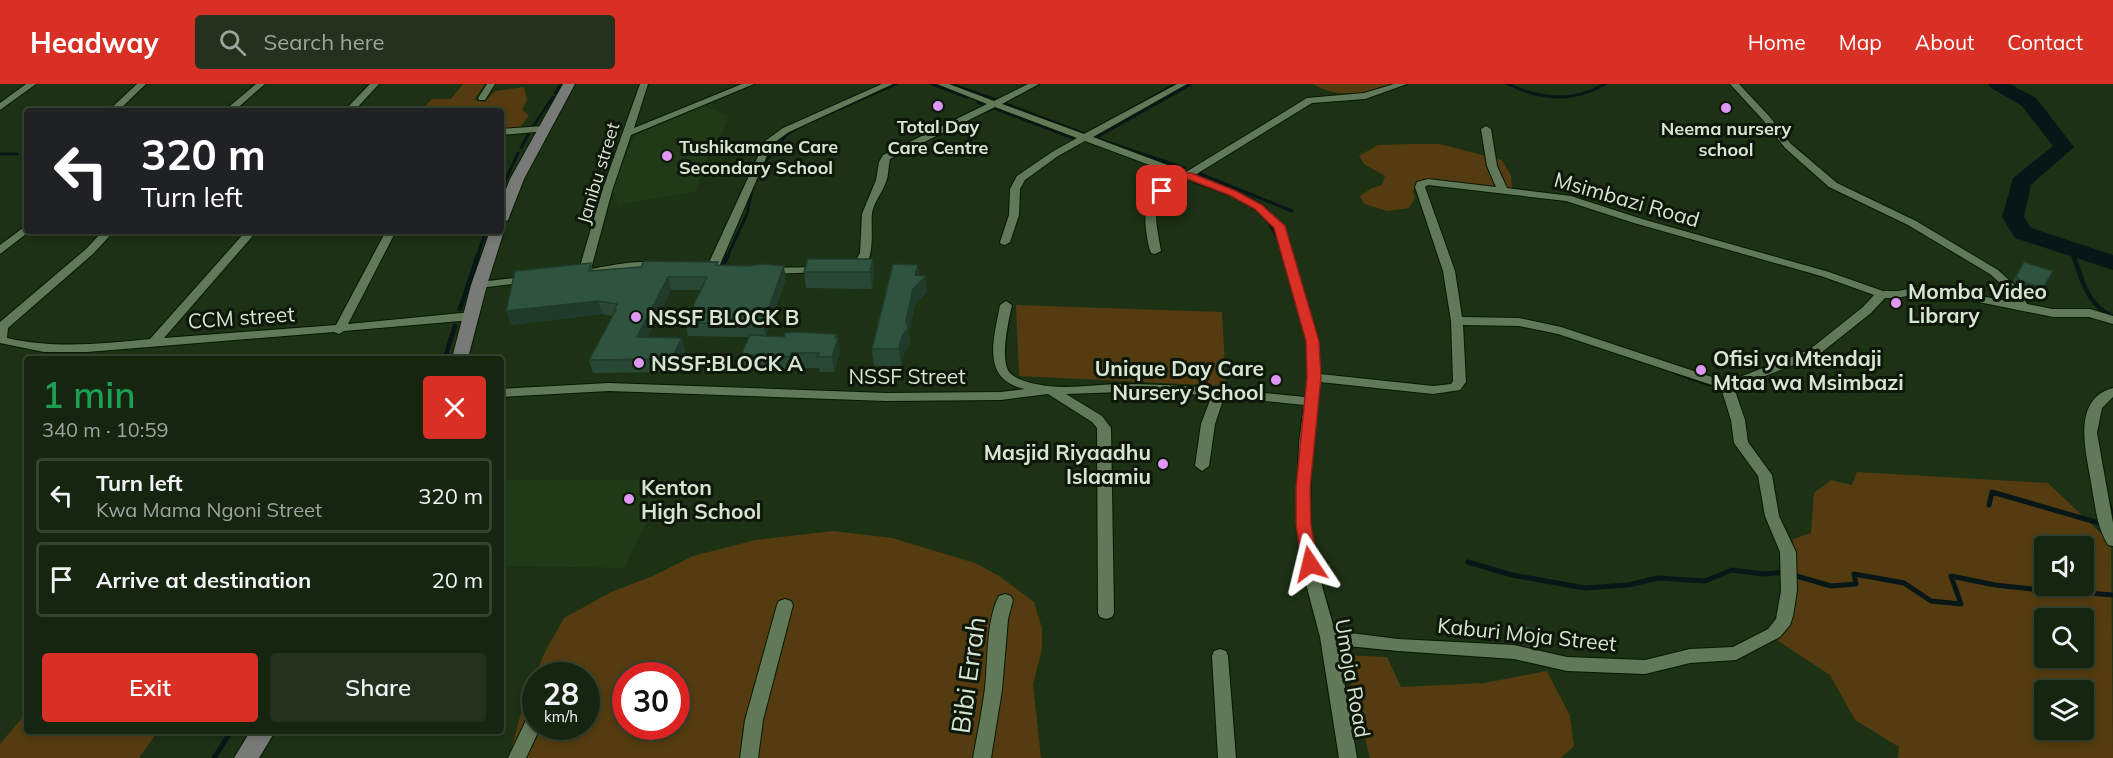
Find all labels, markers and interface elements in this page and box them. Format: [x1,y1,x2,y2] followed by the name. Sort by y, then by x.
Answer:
[195,15,615,69] search box
[30,25,159,60] text: Headway
[216,26,249,59] icon: search
[264,28,385,56] text: Search here
[1748,29,1806,55] text: Home
[1839,29,1882,55] text: Map
[1915,29,1974,55] text: About
[2007,29,2083,55] text: Contact
[931,99,945,113] marker: Total Day Care Centre
[1719,101,1733,115] marker: Neema nursery school
[888,115,989,159] place label: Total Day Care Centre
[1661,117,1791,161] place label: Neema nursery school
[572,119,624,227] street label: Janibu street
[141,128,266,181] text: 320 m
[42,132,120,210] icon: left
[679,135,838,179] place label: Tushikamane Care Secondary School
[660,149,674,163] marker: Tushikamane Care Secondary School
[1136,165,1187,216] pin
[1551,166,1703,232] street label: Msimbazi Road
[1145,174,1178,207] icon: arrive
[141,180,243,214] text: Turn left
[1908,278,2047,328] place label: Momba Video Library
[1889,296,1903,310] marker: Momba Video Library
[187,300,295,334] street label: CCM street
[648,304,799,330] place label: NSSF BLOCK B
[629,310,643,324] marker: NSSF BLOCK B
[1713,345,1904,395] place label: Ofisi ya Mtendaji Mtaa wa Msimbazi
[651,350,803,376] place label: NSSF:BLOCK A
[1095,355,1264,405] place label: Unique Day Care Nursery School
[632,356,646,370] marker: NSSF:BLOCK A
[848,363,966,389] street label: NSSF Street
[1694,363,1708,377] marker: Ofisi ya Mtendaji Mtaa wa Msimbazi
[42,372,136,417] text: 1 min
[1269,373,1283,387] marker: Unique Day Care Nursery School
[423,376,486,439] button: close
[42,417,168,442] text: 340 m · 10:59
[984,439,1151,489] place label: Masjid Riyaadhu Islaamiu
[1156,457,1170,471] marker: Masjid Riyaadhu Islaamiu
[96,469,183,497] text: Turn left
[641,474,761,524] place label: Kenton High School
[45,479,78,512] icon: left
[418,482,483,510] text: 320 m
[622,492,636,506] marker: Kenton High School
[96,497,322,522] text: Kwa Mama Ngoni Street
[1278,532,1342,596] position arrow
[2034,536,2094,740] map controls
[2034,536,2094,596] button: sound
[45,563,78,596] icon: arrive
[96,566,311,594] text: Arrive at destination
[432,566,483,594] text: 20 m
[2034,608,2094,668] button: search
[1436,612,1618,656] street label: Kaburi Moja Street
[943,615,993,735] street label: Bibi Errah
[1330,616,1376,740] street label: Umoja Road
[42,653,258,722] button: Exit
[270,653,486,722] button: Share
[612,662,690,740] speed limit sign: 30
[543,675,579,713] text: 28
[2034,680,2094,740] button: layers
[544,707,578,726] text: km/h

